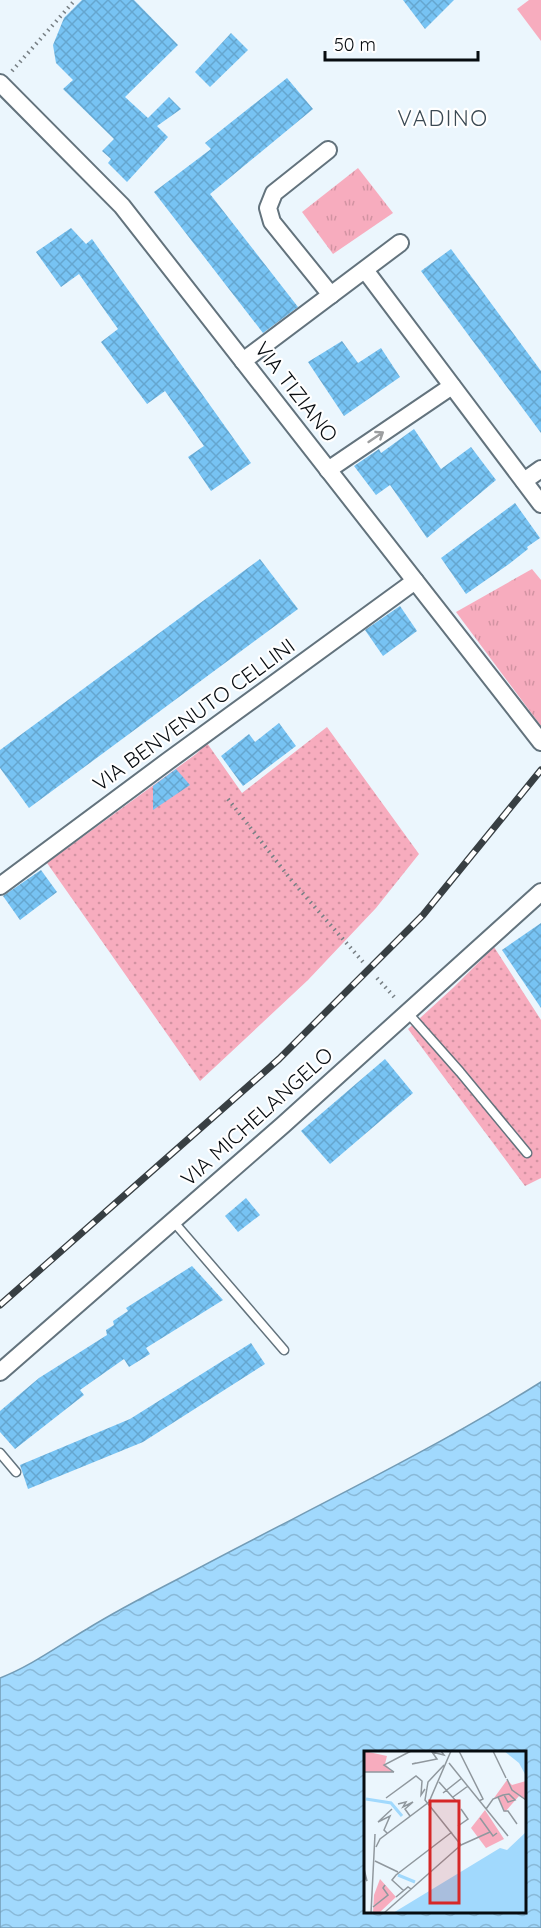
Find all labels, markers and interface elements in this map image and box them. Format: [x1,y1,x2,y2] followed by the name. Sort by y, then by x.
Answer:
[325,24,478,62] scale bar
[334,33,376,56] text: 50 m
[397,104,489,132] district label: VADINO
[250,336,344,447] street label: VIA TIZIANO
[368,431,384,443] one-way arrow
[87,632,300,796] street label: VIA BENVENUTO CELLINI
[175,1041,338,1191] street label: VIA MICHELANGELO
[364,1751,526,1913] inset map

